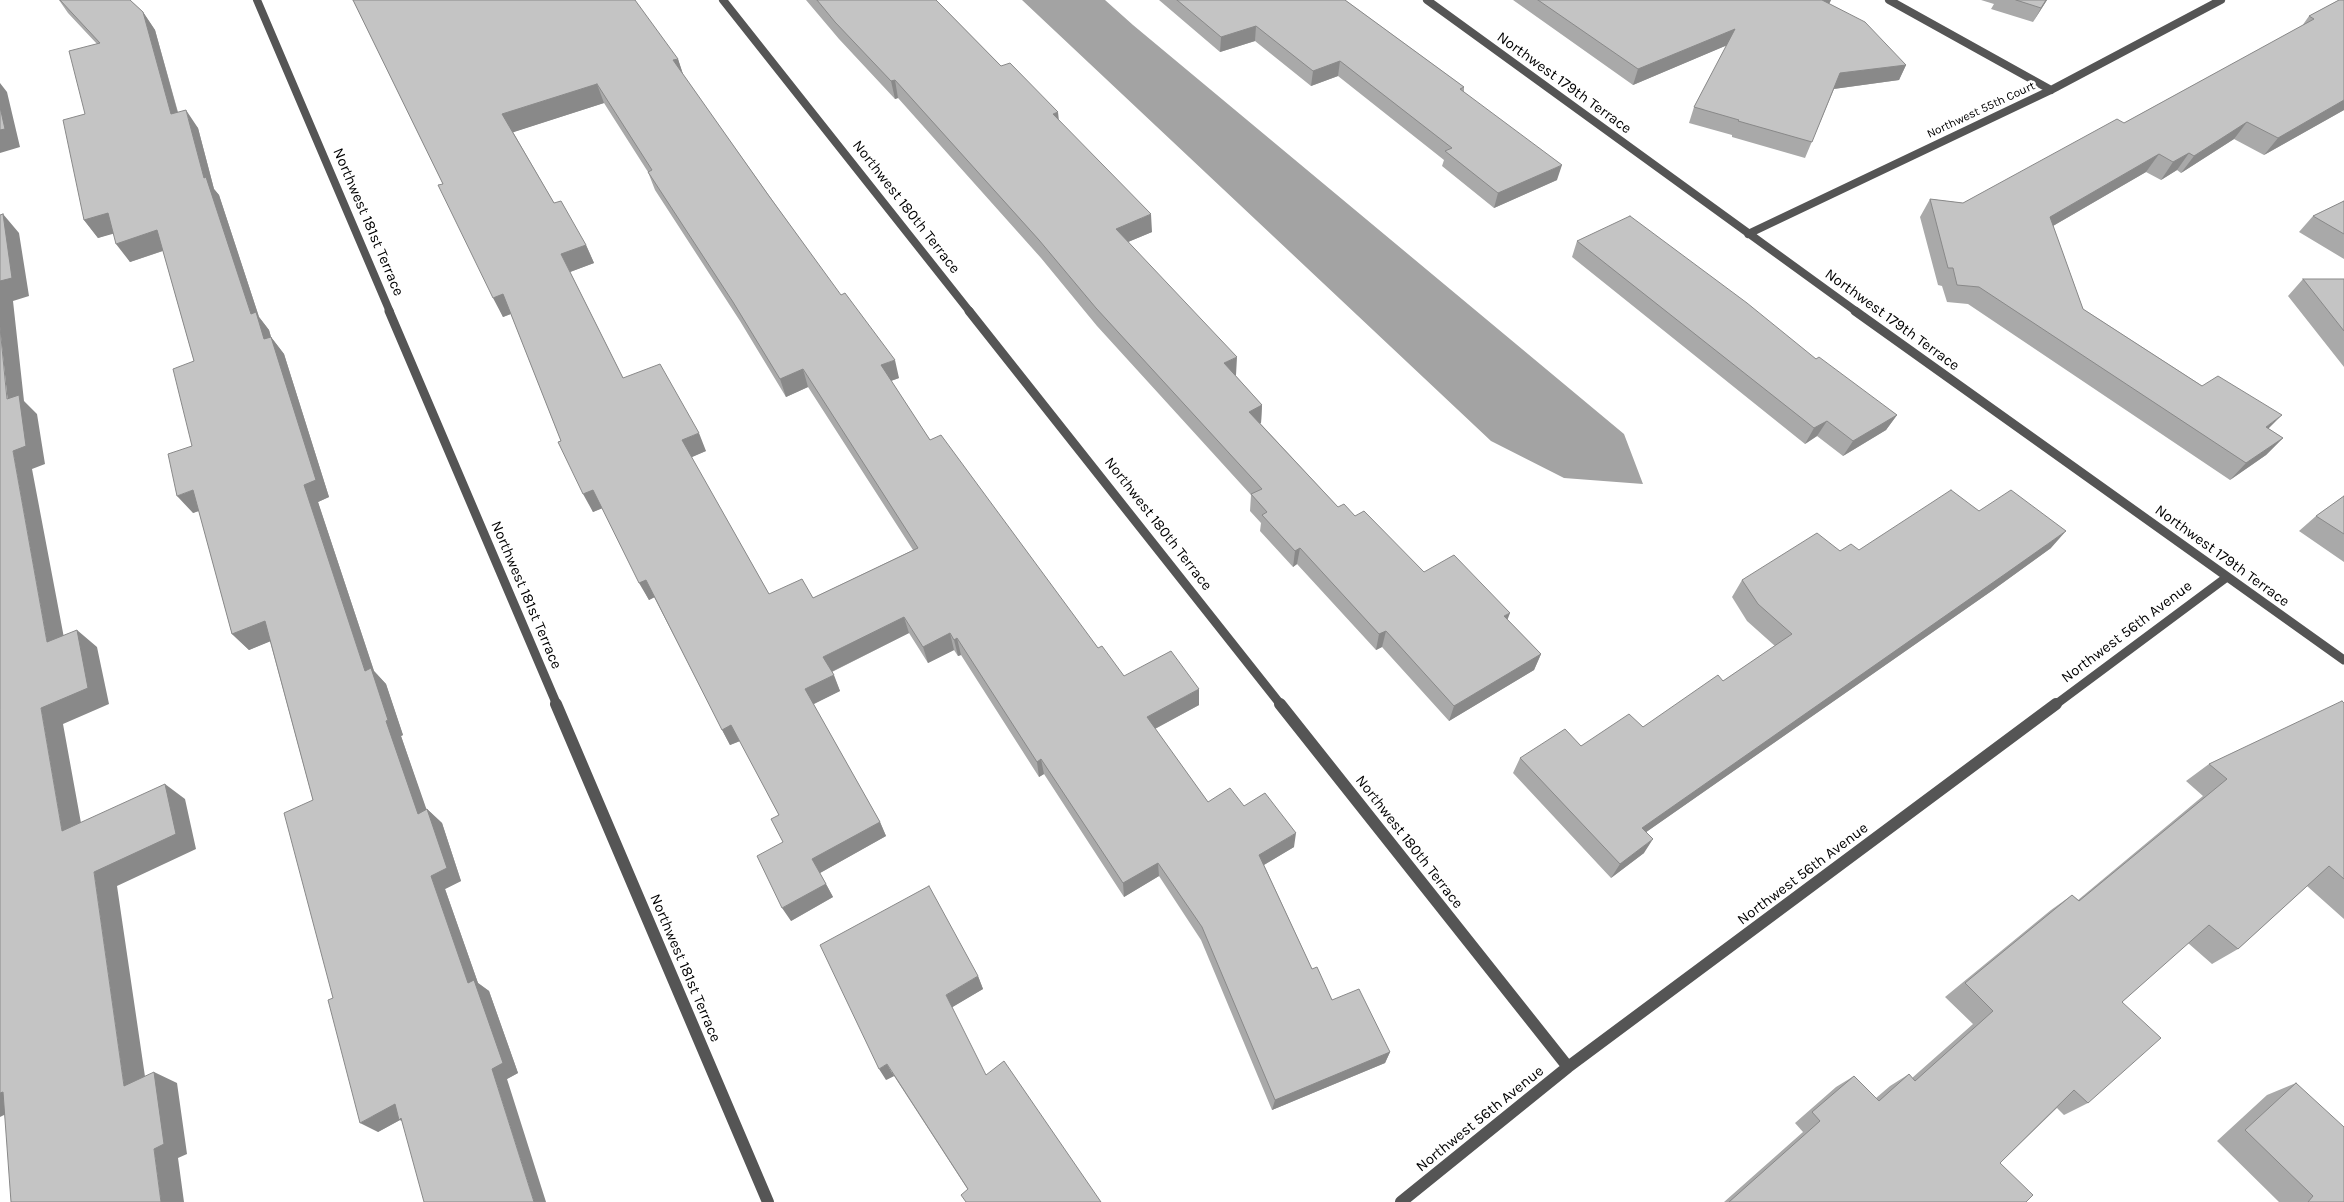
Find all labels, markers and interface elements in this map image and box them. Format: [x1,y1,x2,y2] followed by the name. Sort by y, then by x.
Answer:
[1493,28,1635,138] street label: Northwest 179th Terrace
[1925,79,2037,141] street label: Northwest 55th Court
[848,137,964,277] street label: Northwest 180th Terrace
[329,145,407,299] street label: Northwest 181st Terrace
[1821,265,1963,375] street label: Northwest 179th Terrace
[1100,454,1216,594] street label: Northwest 180th Terrace
[2151,501,2293,611] street label: Northwest 179th Terrace
[487,518,565,672] street label: Northwest 181st Terrace
[2058,577,2196,687] street label: Northwest 56th Avenue
[1351,772,1467,912] street label: Northwest 180th Terrace
[1734,819,1872,929] street label: Northwest 56th Avenue
[646,891,724,1045] street label: Northwest 181st Terrace
[1413,1062,1547,1176] street label: Northwest 56th Avenue

